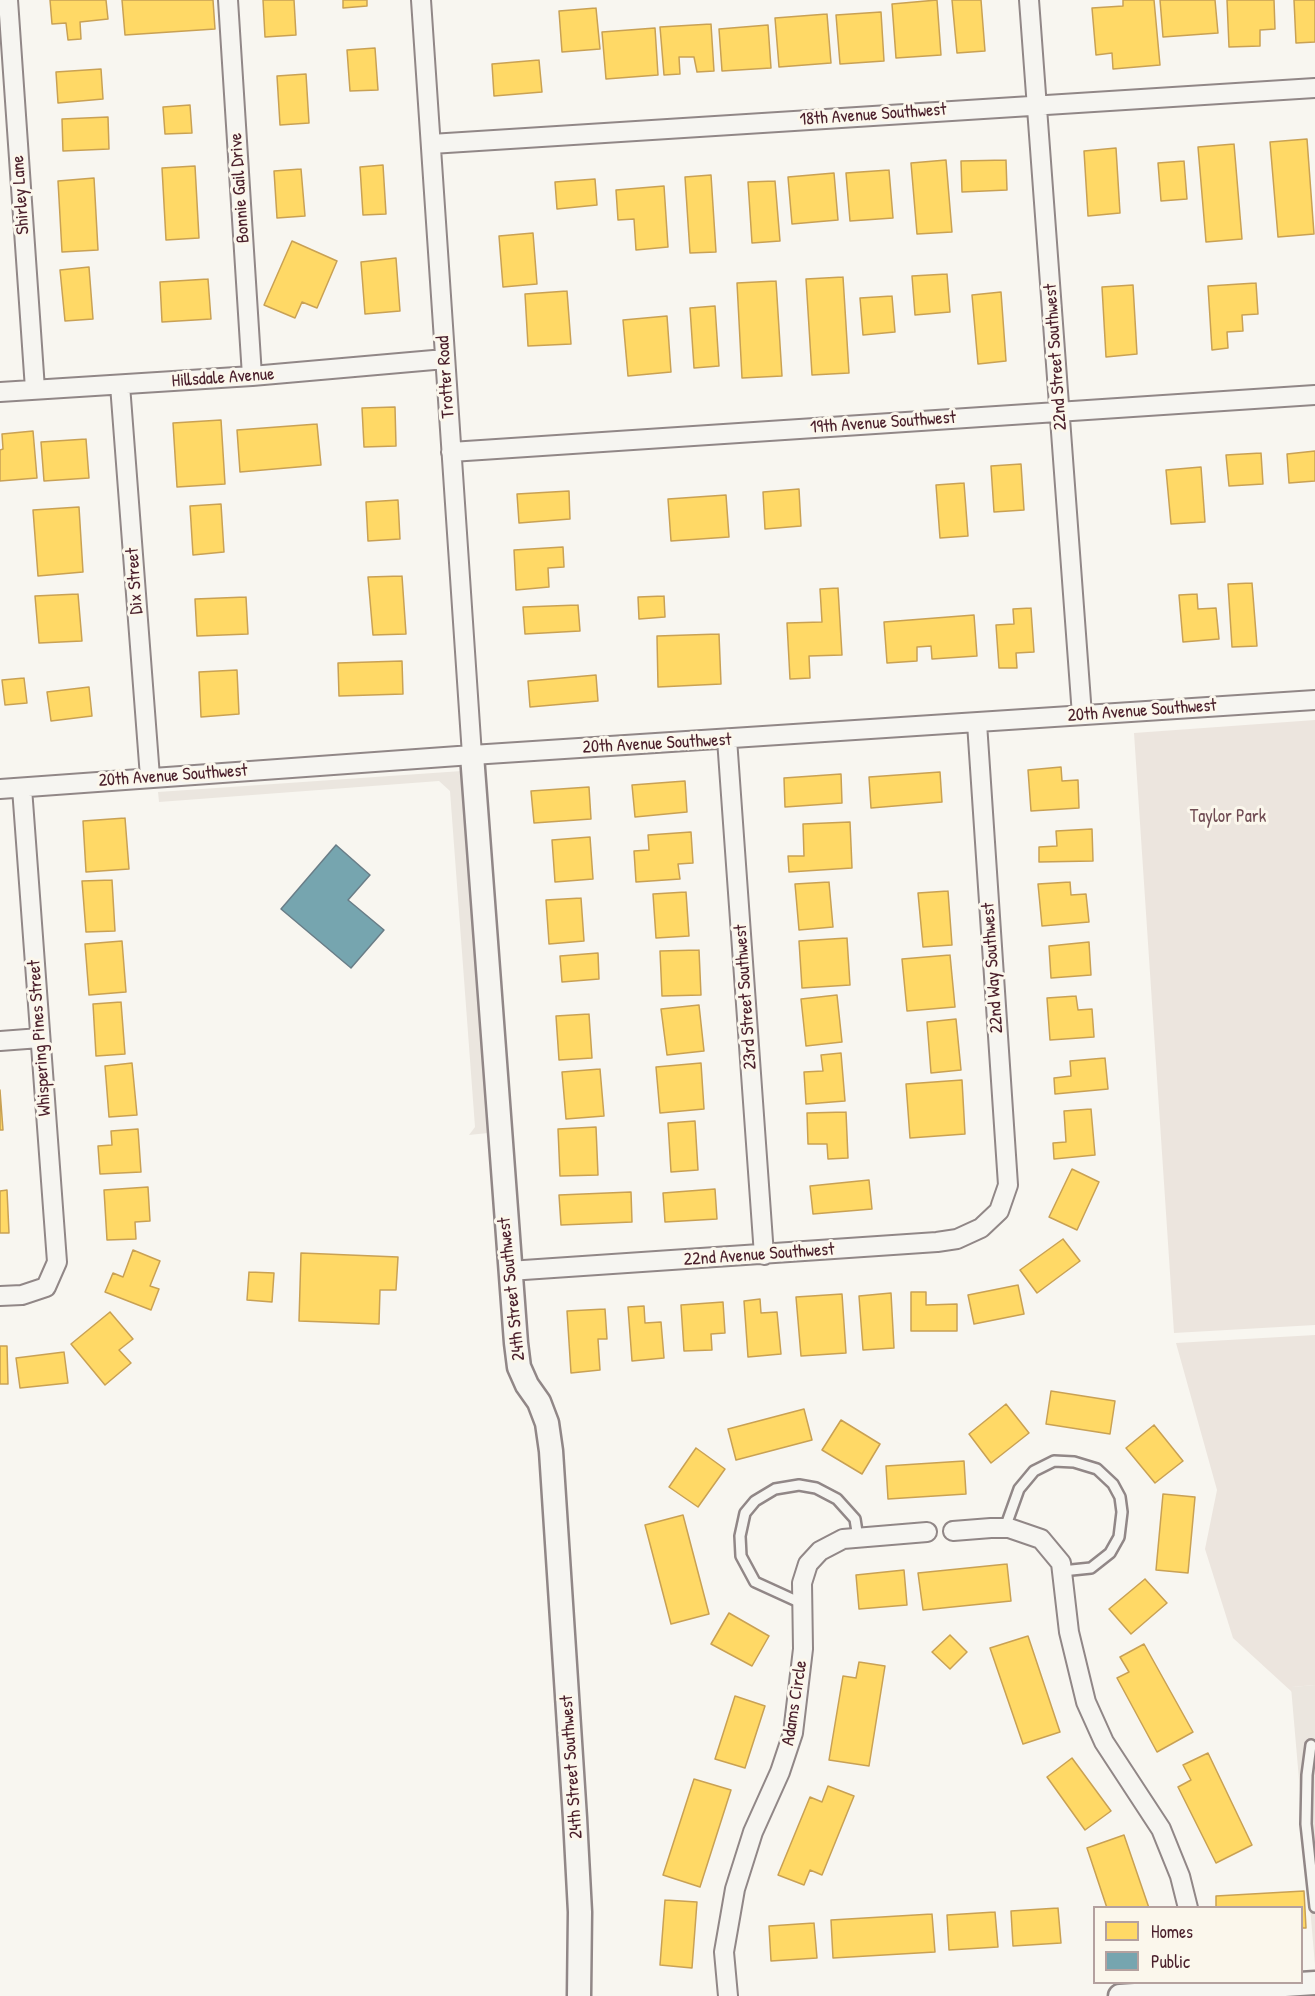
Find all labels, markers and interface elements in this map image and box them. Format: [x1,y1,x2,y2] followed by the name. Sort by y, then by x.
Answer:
[799,99,947,131] street label: 18th Avenue Southwest
[225,132,255,244] street label: Bonnie Gail Drive
[7,155,35,235] street label: Shirley Lane
[1040,283,1072,431] street label: 22nd Street Southwest
[432,335,460,419] street label: Trotter Road
[171,364,275,392] street label: Hillsdale Avenue
[809,407,957,439] street label: 19th Avenue Southwest
[122,547,148,615] street label: Dix Street
[1067,695,1217,727] street label: 20th Avenue Southwest
[582,729,732,759] street label: 20th Avenue Southwest
[98,760,248,792] street label: 20th Avenue Southwest
[1190,806,1266,828] park label: Taylor Park
[978,902,1008,1034] street label: 22nd Way Southwest
[730,924,762,1070] street label: 23rd Street Southwest
[24,959,56,1117] street label: Whispering Pines Street
[494,1216,530,1362] street label: 24th Street Southwest
[683,1239,835,1271] street label: 22nd Avenue Southwest
[778,1659,812,1747] street label: Adams Circle
[556,1694,588,1840] street label: 24th Street Southwest
[1093,1906,1303,1984] legend
[1151,1919,1193,1944] text: Homes
[1151,1949,1190,1974] text: Public

